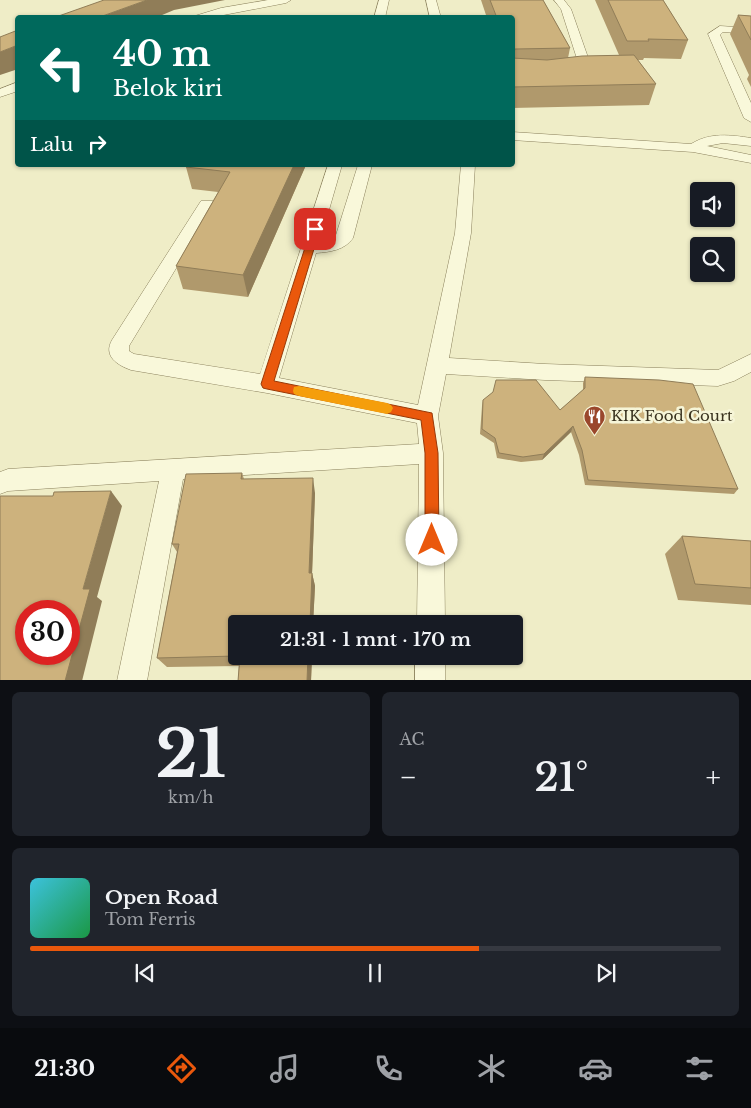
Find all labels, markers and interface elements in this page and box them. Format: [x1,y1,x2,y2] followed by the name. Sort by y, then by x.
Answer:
[113,32,211,75] text: 40 m
[30,35,95,100] icon: left
[113,75,223,102] text: Belok kiri
[83,130,111,158] icon: right
[30,133,73,156] text: Lalu
[690,182,735,282] map controls
[690,182,735,227] button: sound
[294,208,336,250] pin
[301,215,329,243] icon: arrive
[690,237,735,282] button: search
[583,404,607,435] restaurant icon: KIK Food Court
[611,406,733,425] place label: KIK Food Court
[405,513,457,565] position arrow
[15,600,80,665] speed limit sign: 30
[280,628,471,651] text: 21:31 · 1 mnt · 170 m
[155,714,226,795] text: 21
[400,729,424,749] text: AC
[535,754,588,801] text: 21°
[400,760,417,795] text: −
[706,760,721,795] text: +
[168,787,213,807] text: km/h
[105,886,218,909] text: Open Road
[105,909,196,929] text: Tom Ferris
[131,959,159,987] icon: previous
[361,959,389,987] icon: pause
[592,959,620,987] icon: next
[164,1051,199,1086] icon: directions
[267,1051,302,1086] icon: music
[371,1051,406,1086] icon: phone
[474,1051,509,1086] icon: climate
[578,1051,613,1086] icon: car
[682,1051,717,1086] icon: filters
[34,1055,95,1082] text: 21:30

